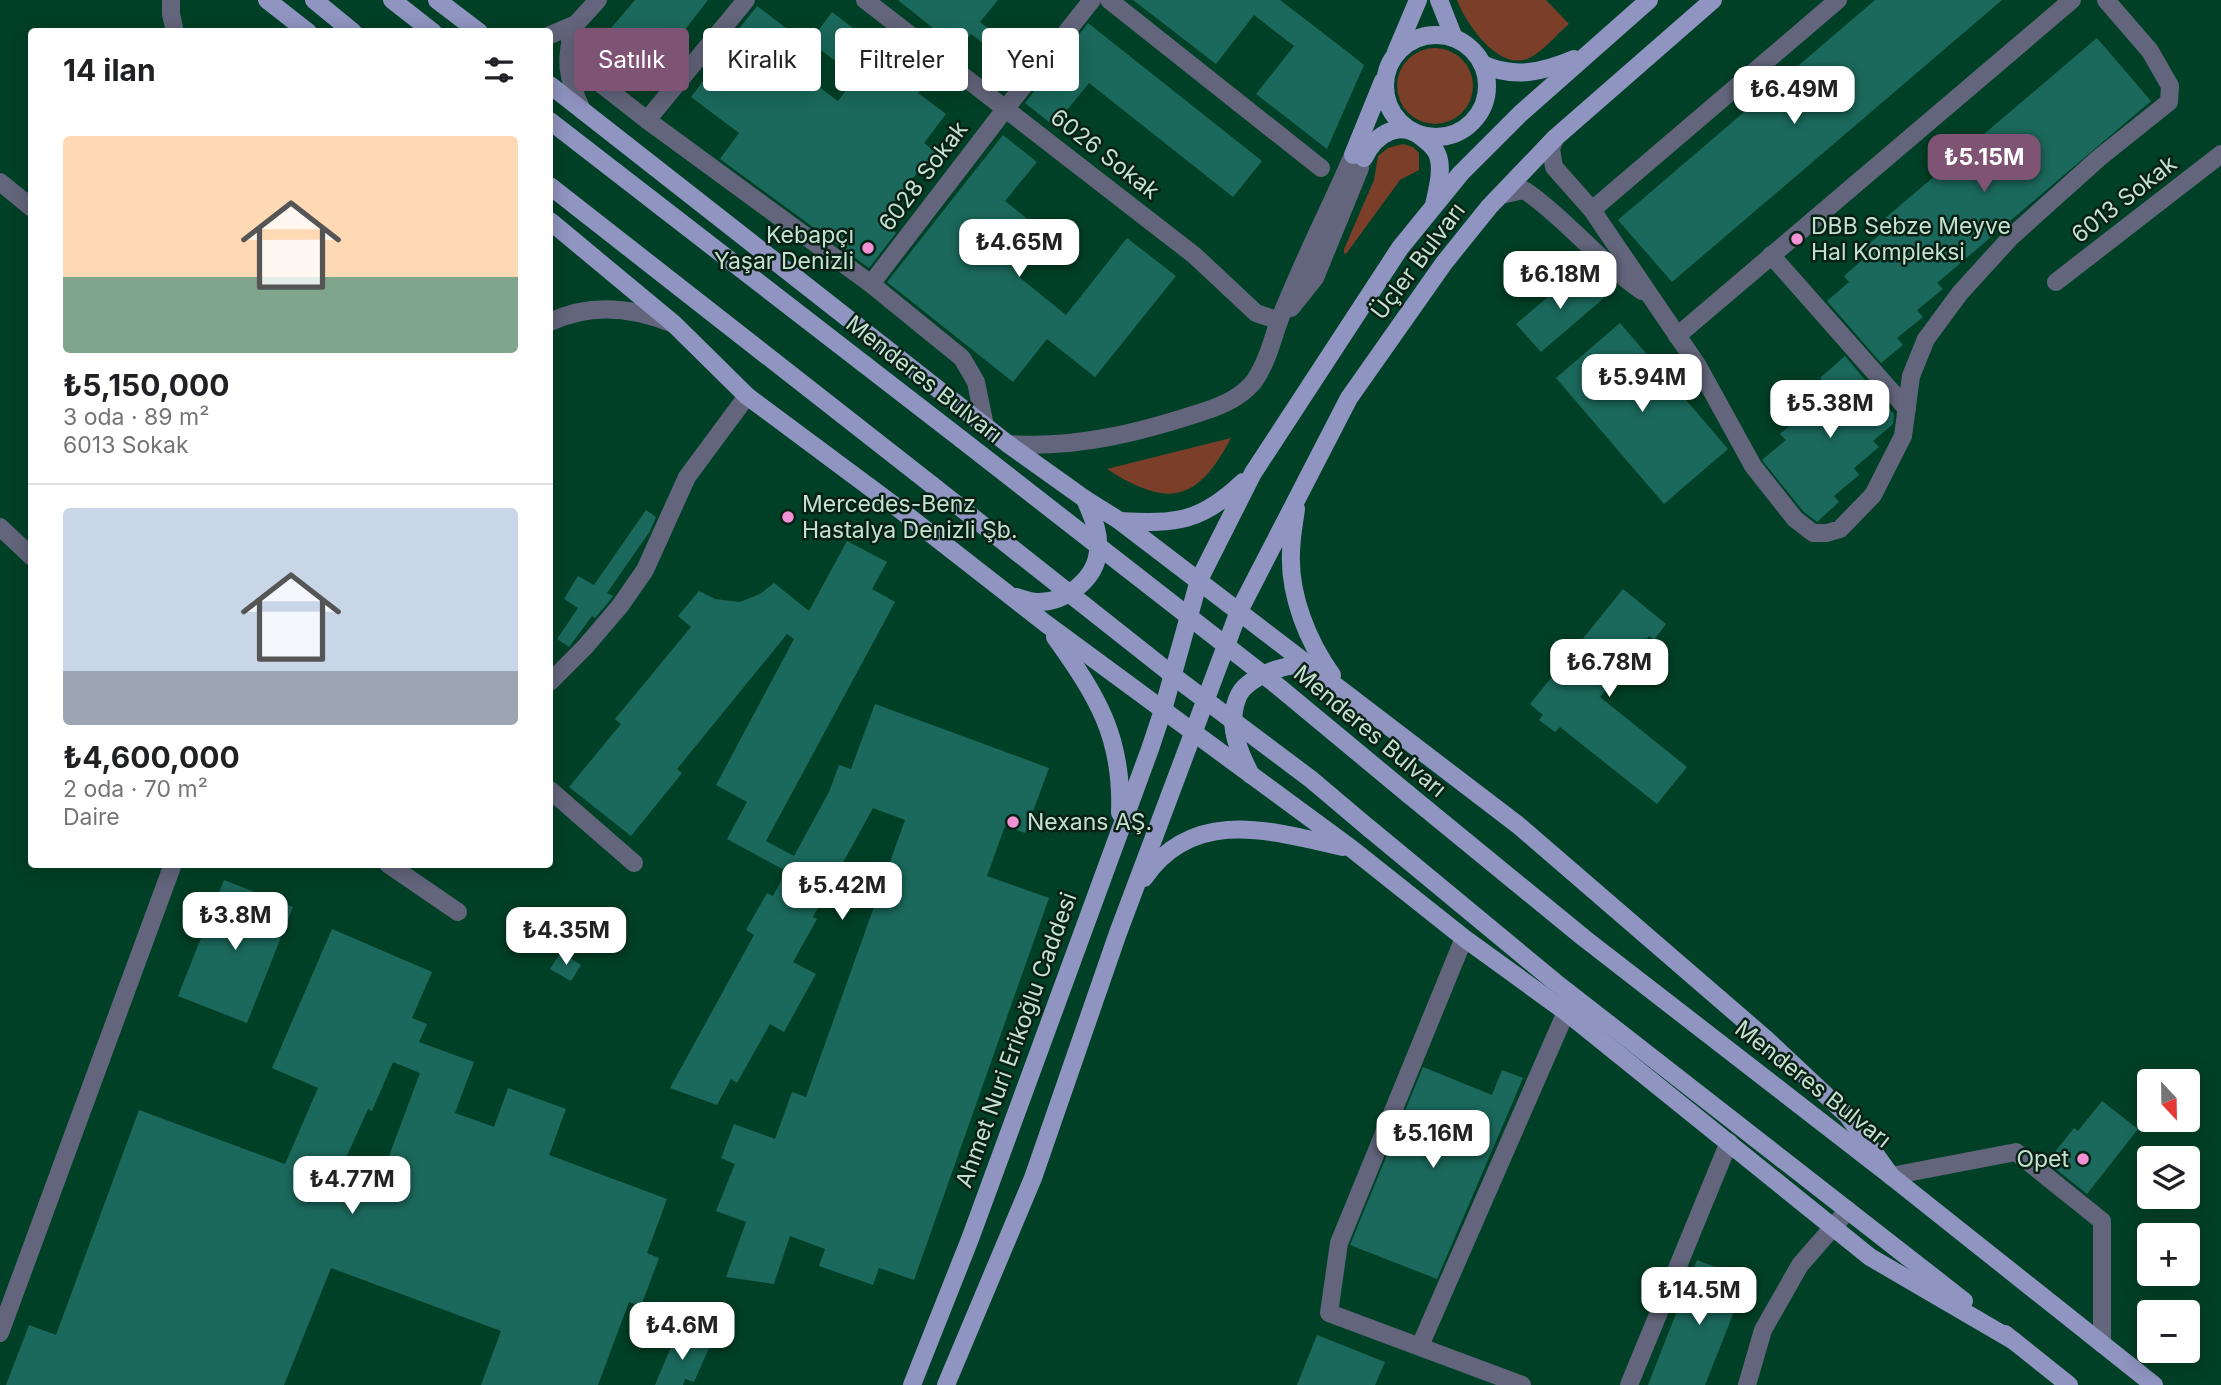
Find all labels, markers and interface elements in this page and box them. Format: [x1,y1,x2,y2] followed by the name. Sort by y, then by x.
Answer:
[574,28,689,91] chip: Satılık
[703,28,821,91] chip: Kiralık
[835,28,968,91] chip: Filtreler
[982,28,1079,91] chip: Yeni
[480,51,518,89] icon: filters
[63,52,156,88] text: 14 ilan
[1737,66,1851,126] pin: ₺6.49M
[1750,75,1838,103] text: ₺6.49M
[1045,103,1165,205] street label: 6026 Sokak
[873,115,974,236] street label: 6028 Sokak
[1927,134,2041,194] pin: ₺5.15M
[1944,143,2024,171] text: ₺5.15M
[2066,149,2182,249] street label: 6013 Sokak
[228,182,354,308] icon: home
[1365,197,1471,325] street label: Üçler Bulvarı
[1811,212,2011,266] place label: DBB Sebze Meyve Hal Kompleksi
[962,219,1076,279] pin: ₺4.65M
[714,221,854,275] place label: Kebapçı Yaşar Denizli
[975,228,1063,256] text: ₺4.65M
[1789,231,1805,247] marker: DBB Sebze Meyve Hal Kompleksi
[860,240,876,256] marker: Kebapçı Yaşar Denizli
[1503,252,1617,311] pin: ₺6.18M
[1520,260,1601,288] text: ₺6.18M
[840,309,1008,449] street label: Menderes Bulvarı
[1585,354,1699,414] pin: ₺5.94M
[1598,363,1686,391] text: ₺5.94M
[63,367,229,403] text: ₺5,150,000
[1773,380,1887,440] pin: ₺5.38M
[1786,389,1874,417] text: ₺5.38M
[63,403,209,431] text: 3 oda · 89 m²
[63,431,189,459] text: 6013 Sokak
[802,490,1018,544] place label: Mercedes-Benz Hastalya Denizli Şb.
[780,509,796,525] marker: Mercedes-Benz Hastalya Denizli Şb.
[228,554,354,680] icon: home
[1552,640,1666,699] pin: ₺6.78M
[1566,648,1652,676] text: ₺6.78M
[1288,659,1452,803] street label: Menderes Bulvarı
[63,739,240,775] text: ₺4,600,000
[63,775,208,803] text: 2 oda · 70 m²
[63,803,120,831] text: Daire
[1027,808,1152,836] place label: Nexans AŞ.
[1005,814,1021,830] marker: Nexans AŞ.
[785,862,899,922] pin: ₺5.42M
[798,871,886,899] text: ₺5.42M
[949,889,1083,1191] street label: Ahmet Nuri Erikoğlu Caddesi
[186,892,284,952] pin: ₺3.8M
[199,901,271,929] text: ₺3.8M
[509,908,623,967] pin: ₺4.35M
[522,916,610,944] text: ₺4.35M
[1729,1014,1897,1154] street label: Menderes Bulvarı
[2137,1069,2200,1132] north arrow
[2137,1069,2200,1363] map controls
[1376,1110,1490,1170] pin: ₺5.16M
[1393,1119,1473,1147] text: ₺5.16M
[2016,1145,2069,1173] place label: Opet
[2137,1146,2200,1209] button: layers
[2075,1151,2091,1167] marker: Opet
[295,1156,409,1216] pin: ₺4.77M
[309,1165,395,1193] text: ₺4.77M
[2137,1223,2200,1286] button: +
[1642,1268,1756,1327] pin: ₺14.5M
[1657,1276,1741,1304] text: ₺14.5M
[2137,1300,2200,1363] button: −
[633,1302,731,1362] pin: ₺4.6M
[646,1311,718,1339] text: ₺4.6M

